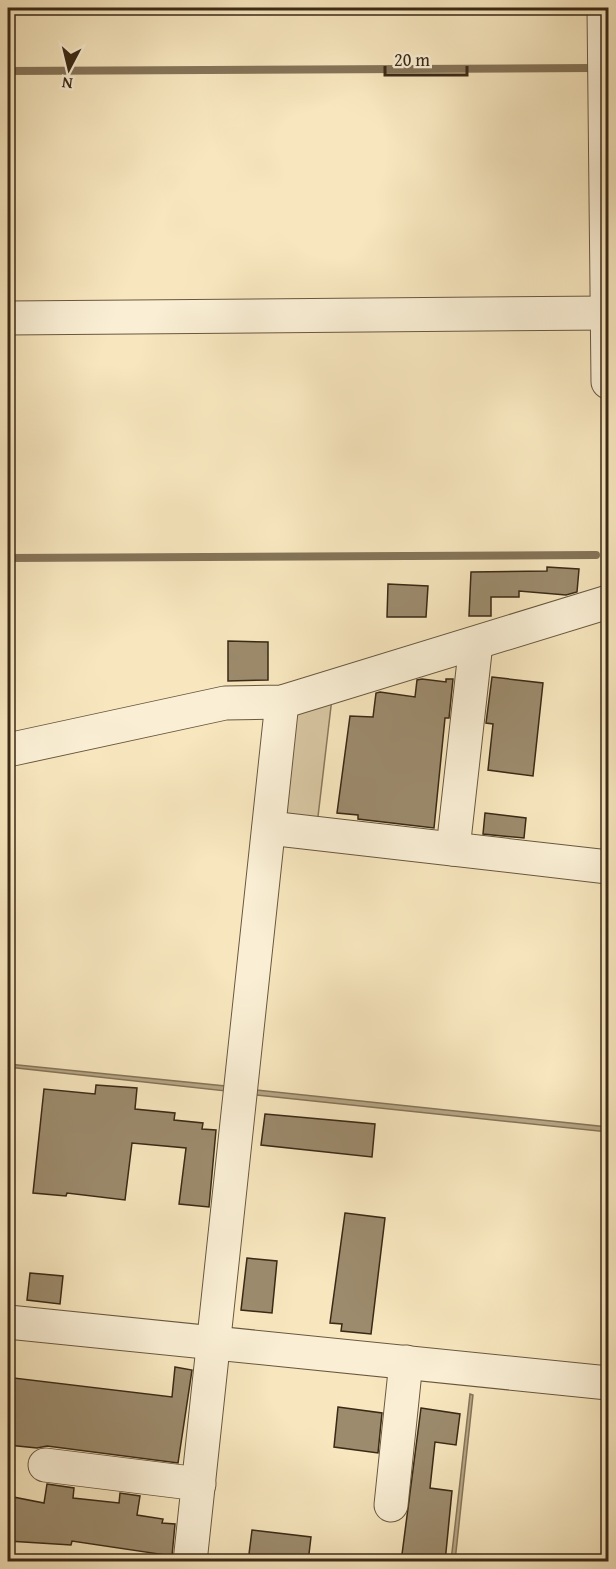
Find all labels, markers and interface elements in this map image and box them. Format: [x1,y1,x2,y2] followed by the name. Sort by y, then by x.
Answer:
[39,39,99,99] north arrow
[385,39,468,77] scale bar
[394,46,430,73] text: 20 m
[60,71,74,96] text: N

